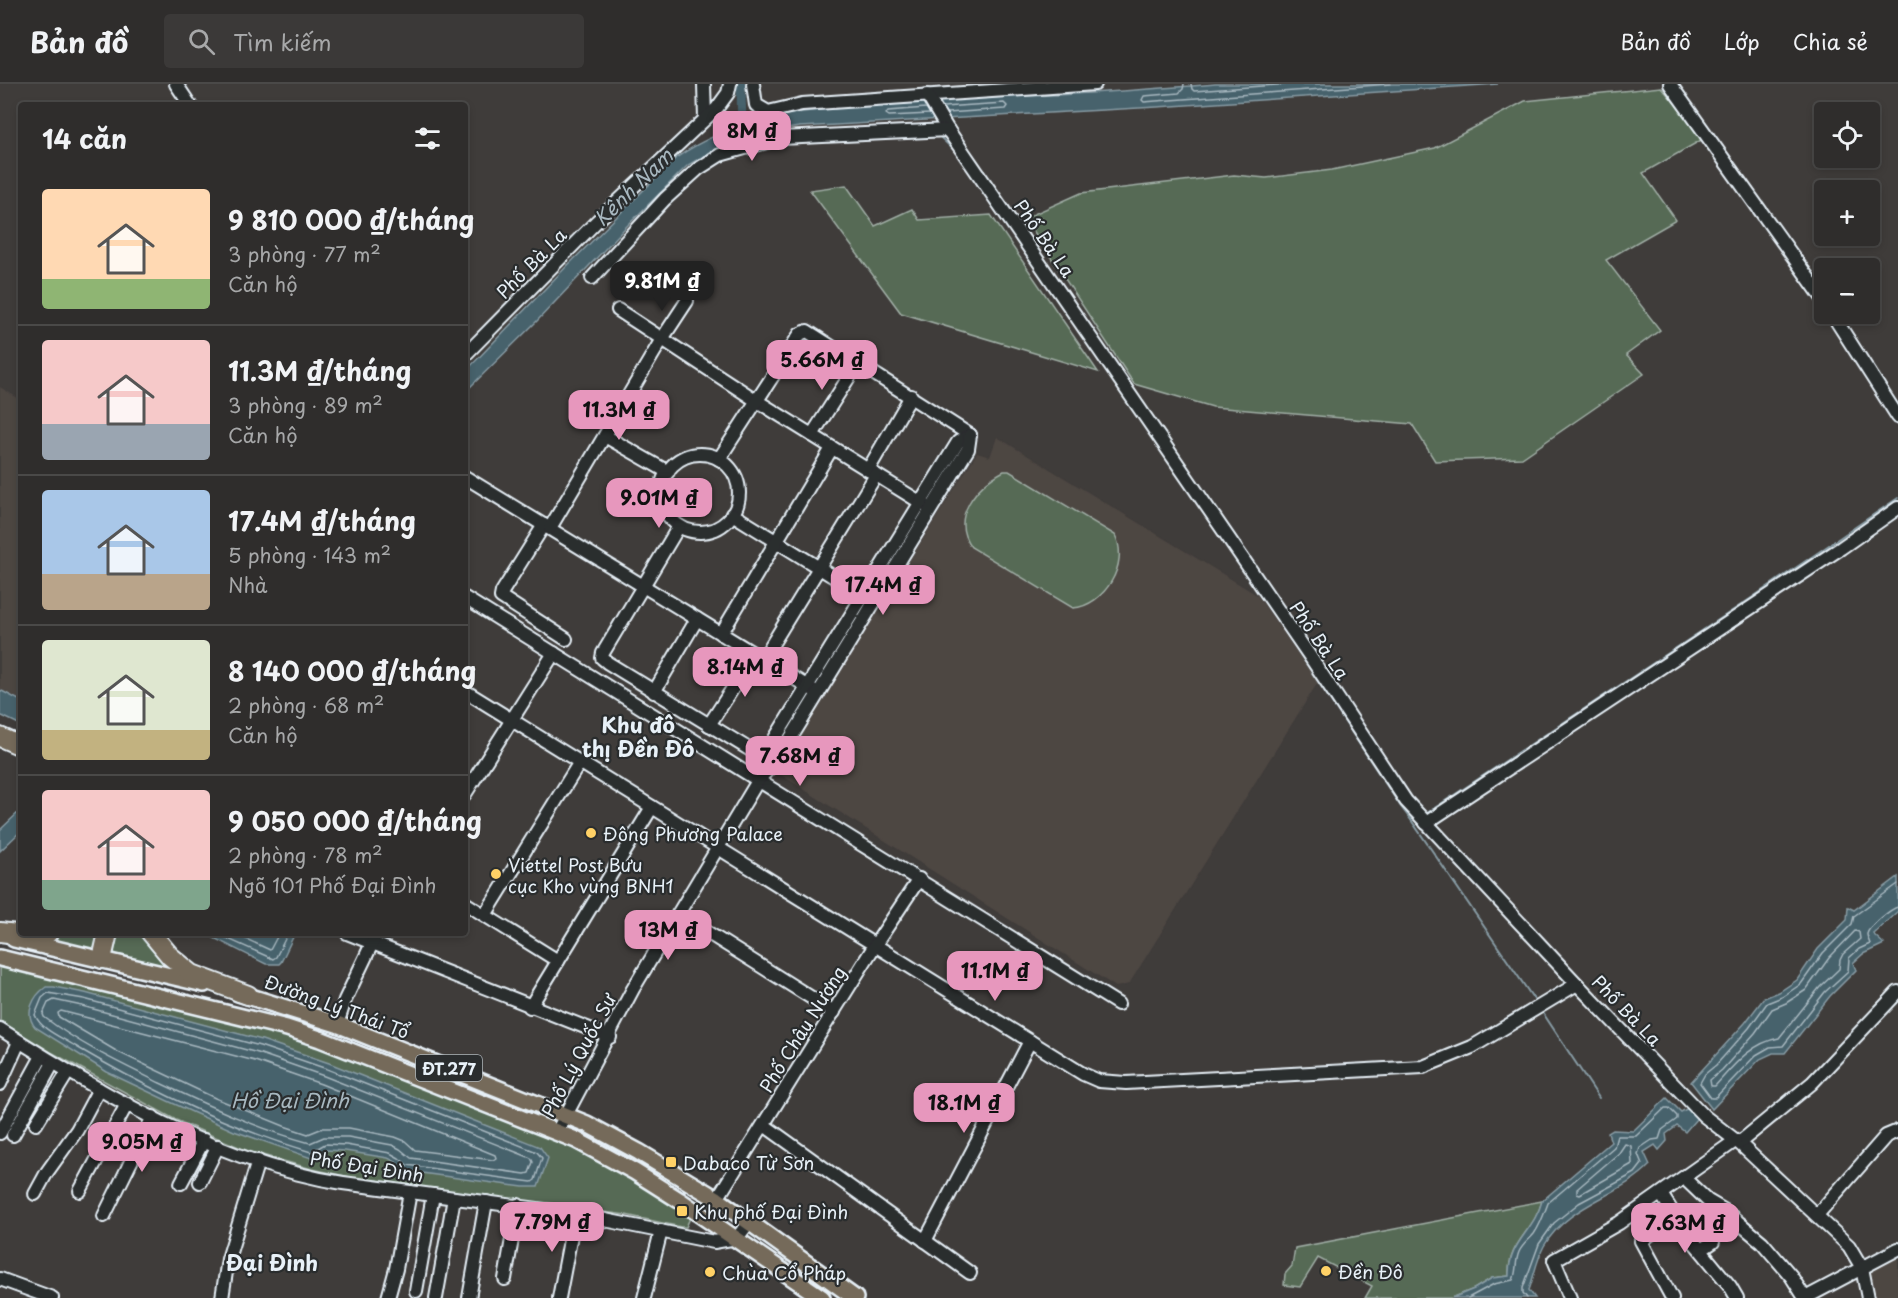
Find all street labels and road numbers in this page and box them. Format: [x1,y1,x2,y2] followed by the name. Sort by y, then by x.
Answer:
[1008,193,1082,283] street label: Phố Bà La
[490,221,573,304] street label: Phố Bà La
[1284,595,1357,685] street label: Phố Bà La
[752,960,852,1098] street label: Phố Châu Nương
[261,967,413,1045] street label: Đường Lý Thái Tổ
[1586,968,1668,1052] street label: Phố Bà La
[534,988,622,1122] street label: Phố Lý Quốc Sư
[416,1055,482,1081] road number: ĐT.277
[308,1144,426,1188] street label: Phố Đại Đình

